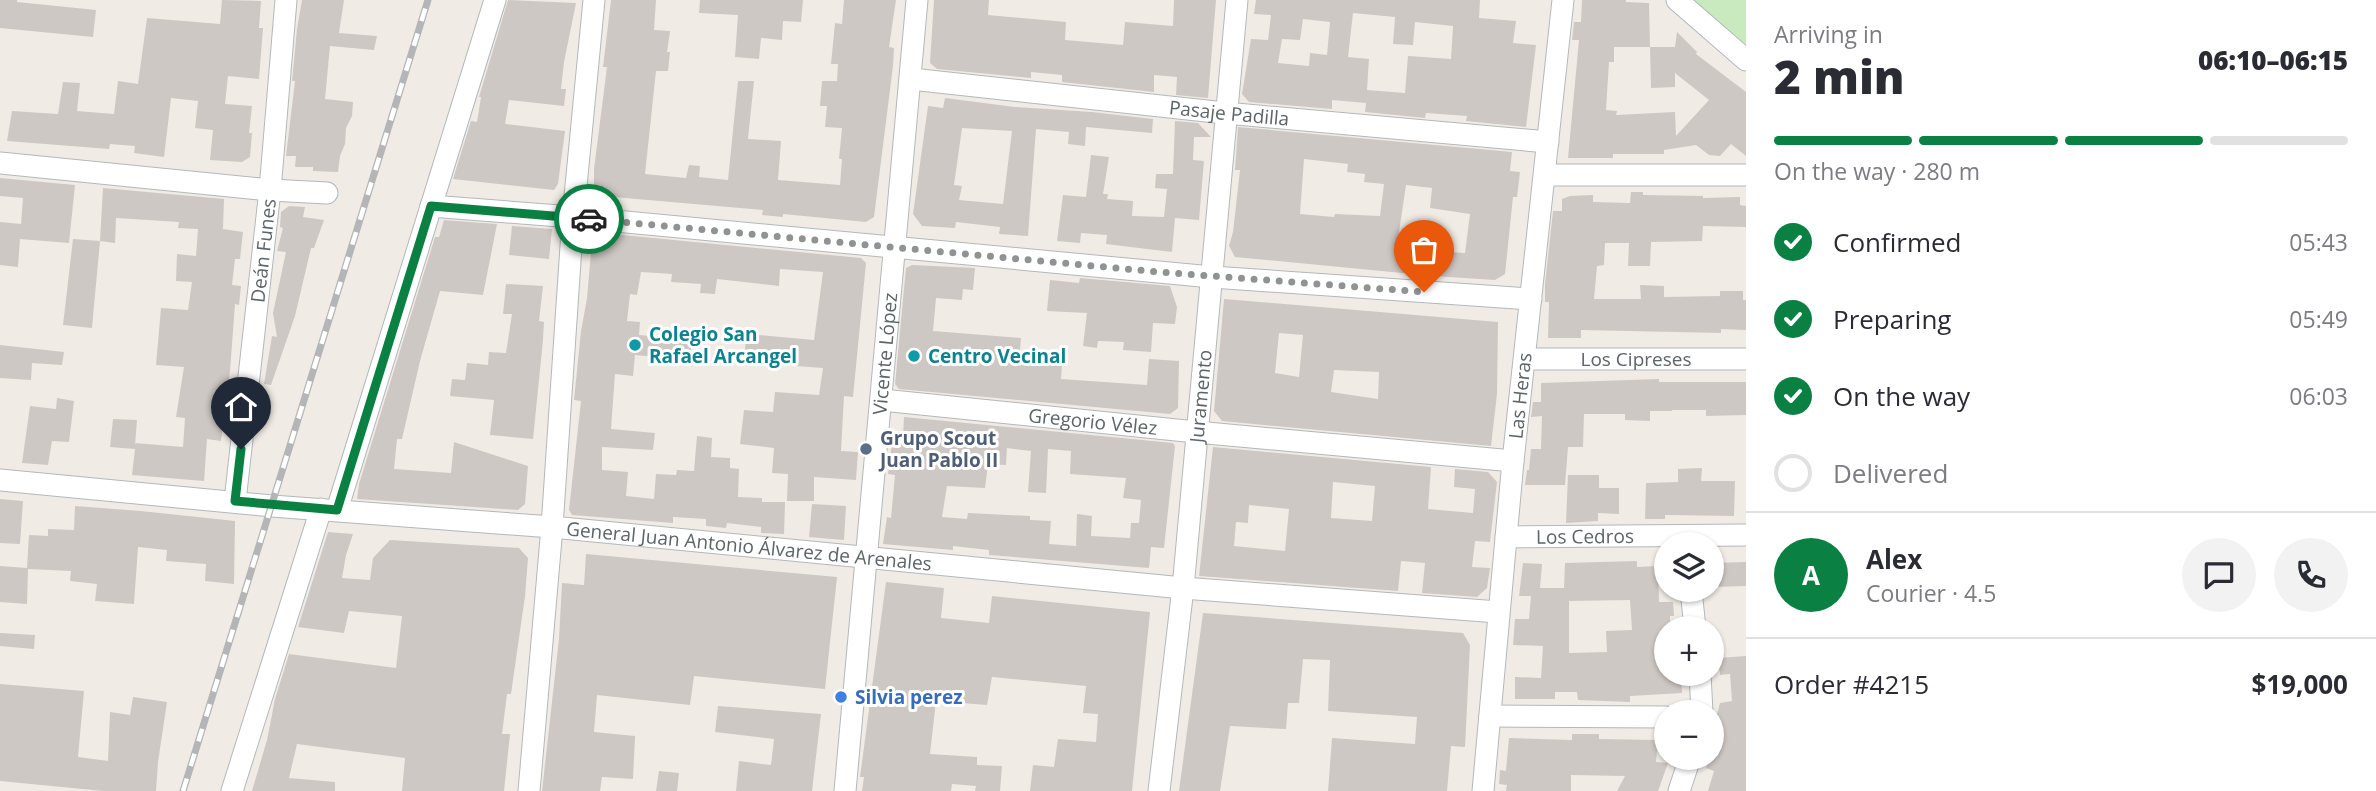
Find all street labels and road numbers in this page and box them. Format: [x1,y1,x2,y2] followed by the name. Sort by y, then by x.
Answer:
[1168,94,1290,132] street label: Pasaje Padilla
[244,197,282,304] street label: Deán Funes
[866,292,903,416] street label: Vicente López
[1581,346,1691,372] street label: Los Cipreses
[1183,349,1218,446] street label: Juramento
[1502,351,1538,440] street label: Las Heras
[1027,402,1159,441] street label: Gregorio Vélez
[565,515,933,577] street label: General Juan Antonio Álvarez de Arenales
[1536,523,1634,550] street label: Los Cedros

